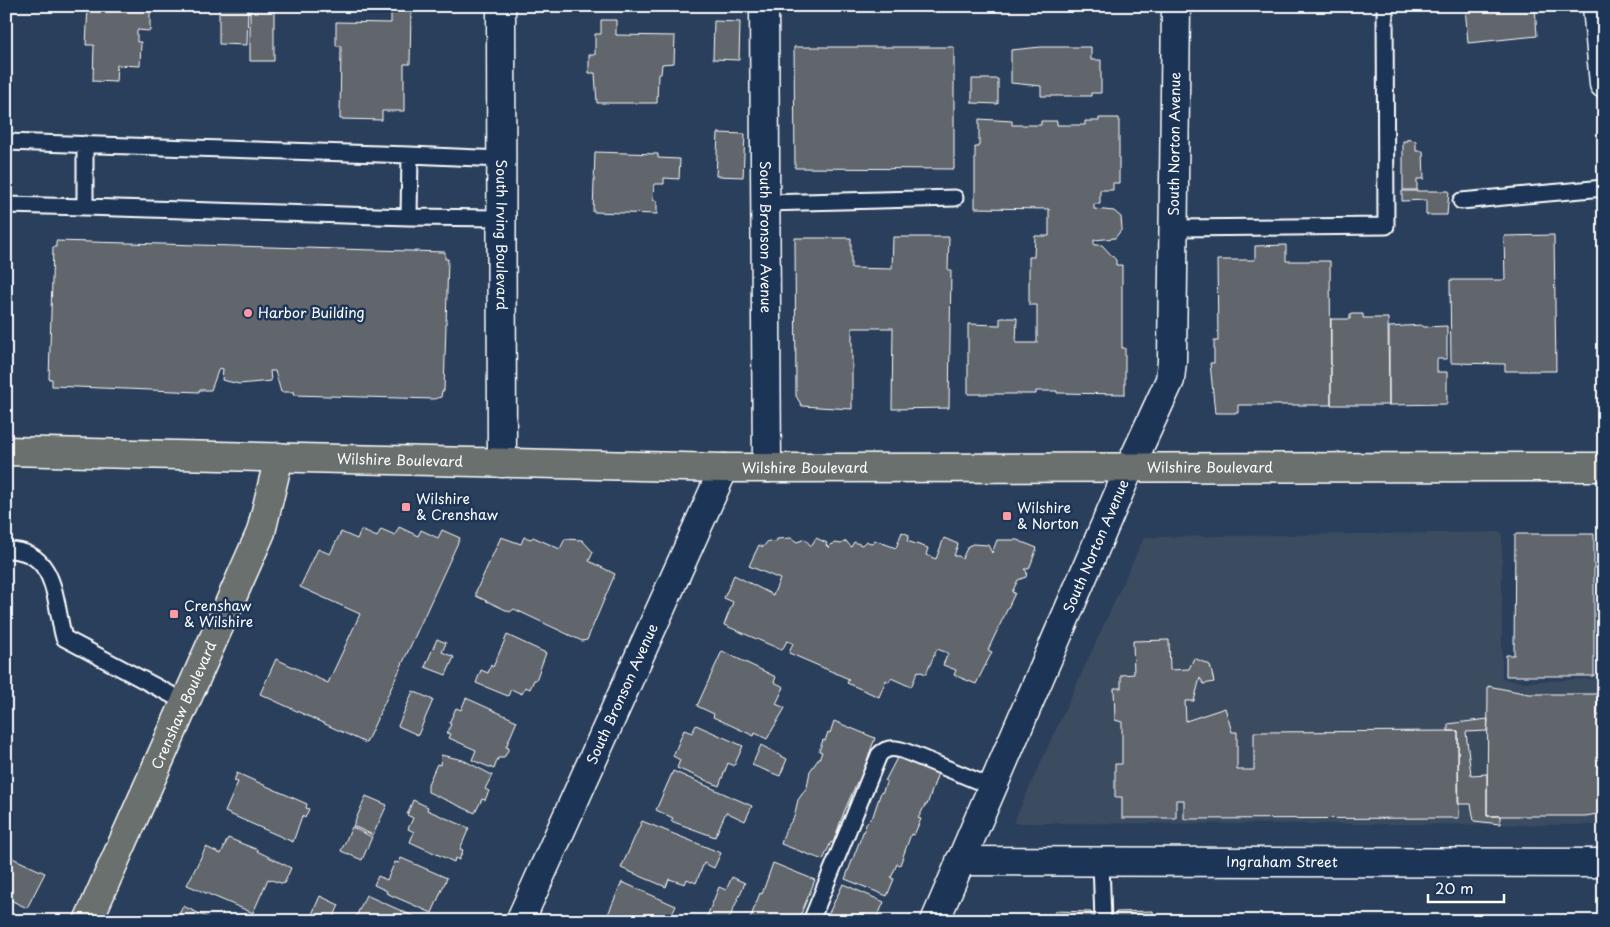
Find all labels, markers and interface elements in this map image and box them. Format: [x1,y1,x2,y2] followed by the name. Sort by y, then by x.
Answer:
[1163,72,1185,216] street label: South Norton Avenue
[491,160,513,311] street label: South Irving Boulevard
[755,161,777,314] street label: South Bronson Avenue
[258,302,365,323] place label: Harbor Building
[242,307,254,319] marker: Harbor Building
[337,448,464,472] street label: Wilshire Boulevard
[1147,456,1273,478] street label: Wilshire Boulevard
[742,457,868,478] street label: Wilshire Boulevard
[1058,476,1134,616] street label: South Norton Avenue
[416,488,498,525] place label: Wilshire & Crenshaw
[1017,497,1079,534] place label: Wilshire & Norton
[400,501,412,513] marker: Wilshire & Crenshaw
[1001,510,1013,522] marker: Wilshire & Norton
[184,595,253,632] place label: Crenshaw & Wilshire
[168,608,180,620] marker: Crenshaw & Wilshire
[581,620,663,767] street label: South Bronson Avenue
[146,637,221,773] street label: Crenshaw Boulevard
[1226,851,1338,872] street label: Ingraham Street
[1428,872,1504,904] scale bar
[1435,876,1474,899] text: 20 m

